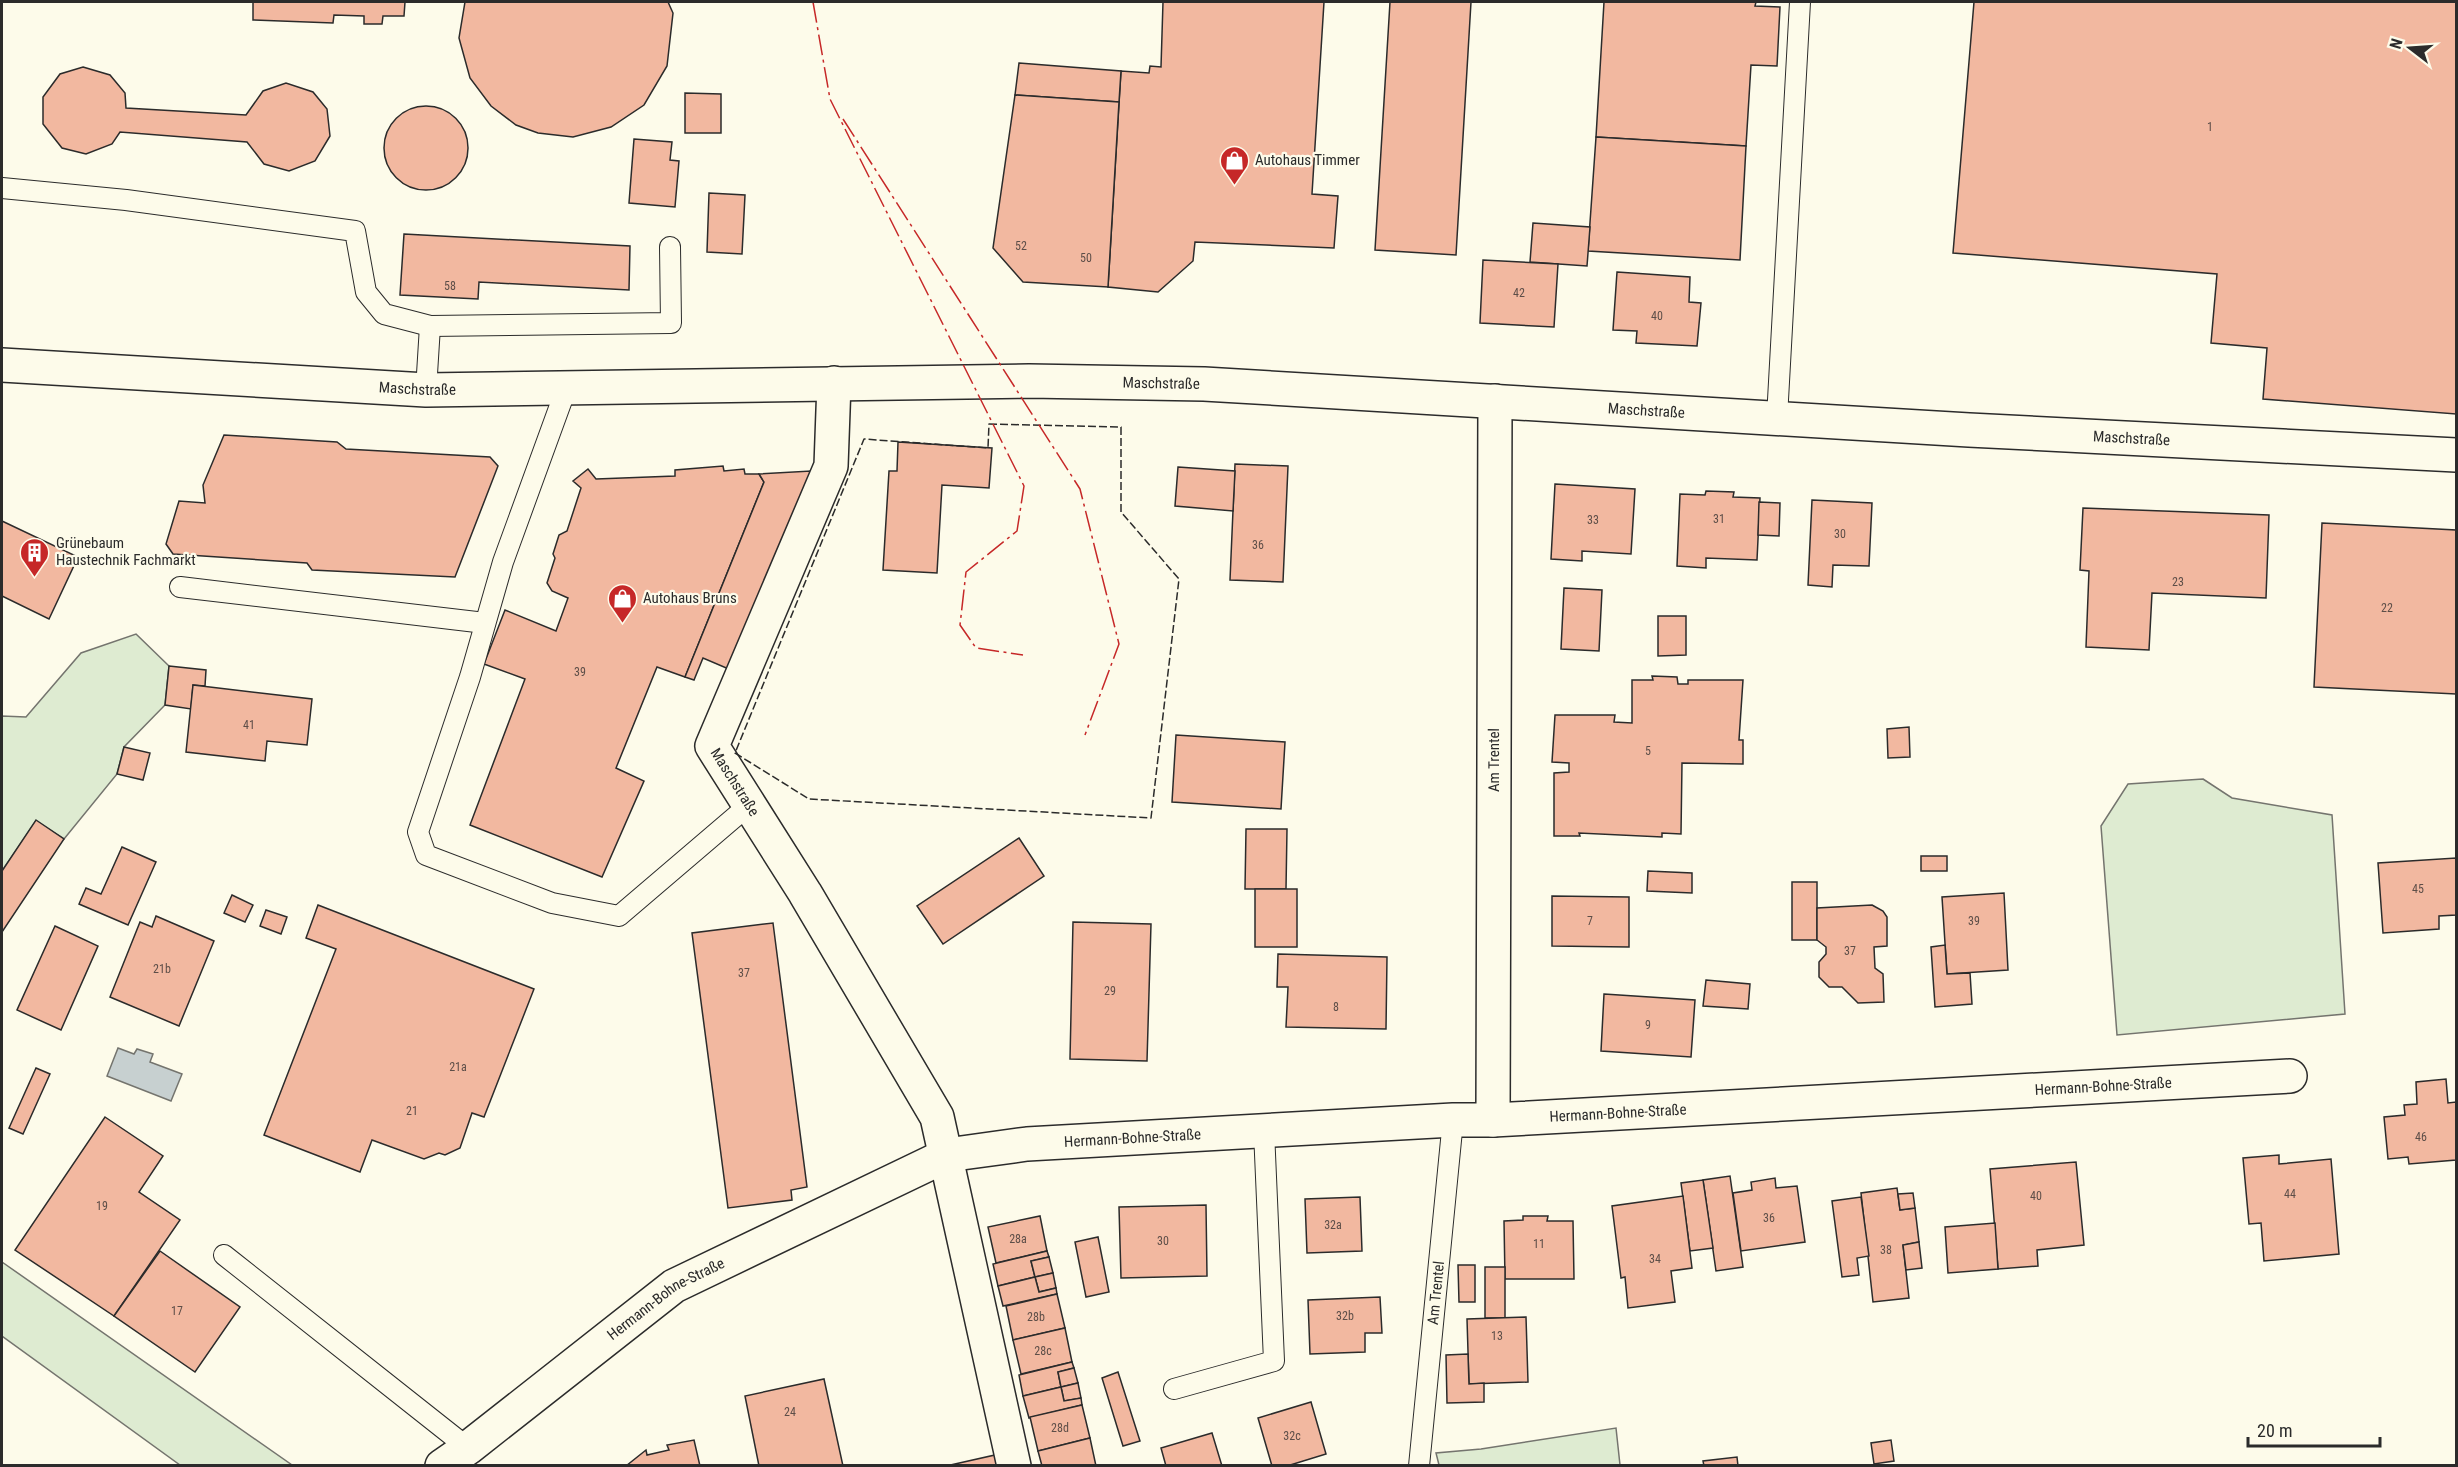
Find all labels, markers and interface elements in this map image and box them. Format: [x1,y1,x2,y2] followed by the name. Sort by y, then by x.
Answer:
[2380,18,2440,78] north arrow
[2386,36,2407,51] text: N
[2207,120,2213,134] house number: 1
[1218,144,1250,186] shop icon: Autohaus Timmer
[1255,151,1360,169] place label: Autohaus Timmer
[1015,239,1027,253] house number: 52
[1080,251,1092,265] house number: 50
[444,279,456,293] house number: 58
[1513,286,1525,300] house number: 42
[1651,309,1663,323] house number: 40
[1122,374,1200,393] street label: Maschstraße
[378,378,456,399] street label: Maschstraße
[1607,399,1685,422] street label: Maschstraße
[2093,427,2171,449] street label: Maschstraße
[1713,512,1725,526] house number: 31
[1587,513,1599,527] house number: 33
[1834,527,1846,541] house number: 30
[56,534,196,569] place label: Grünebaum Haustechnik Fachmarkt
[19,536,51,578] building icon: Grünebaum Haustechnik Fachmarkt
[1252,538,1264,552] house number: 36
[2172,575,2184,589] house number: 23
[606,582,638,624] shop icon: Autohaus Bruns
[643,589,737,607] place label: Autohaus Bruns
[2381,601,2393,615] house number: 22
[574,665,586,679] house number: 39
[243,718,255,732] house number: 41
[1485,728,1503,792] street label: Am Trentel
[1645,744,1651,758] house number: 5
[707,745,763,820] street label: Maschstraße
[2412,882,2424,896] house number: 45
[1587,914,1593,928] house number: 7
[1968,914,1980,928] house number: 39
[1844,944,1856,958] house number: 37
[153,962,171,976] house number: 21b
[738,966,750,980] house number: 37
[1104,984,1116,998] house number: 29
[1333,1000,1339,1014] house number: 8
[1645,1018,1651,1032] house number: 9
[449,1060,467,1074] house number: 21a
[2034,1074,2172,1099] street label: Hermann-Bohne-Straße
[1549,1100,1687,1126] street label: Hermann-Bohne-Straße
[406,1104,418,1118] house number: 21
[1064,1125,1202,1151] street label: Hermann-Bohne-Straße
[2415,1130,2427,1144] house number: 46
[2284,1187,2296,1201] house number: 44
[2030,1189,2042,1203] house number: 40
[96,1199,108,1213] house number: 19
[1763,1211,1775,1225] house number: 36
[1324,1218,1342,1232] house number: 32a
[1009,1232,1027,1246] house number: 28a
[1157,1234,1169,1248] house number: 30
[1533,1237,1545,1251] house number: 11
[1880,1243,1892,1257] house number: 38
[1649,1252,1661,1266] house number: 34
[604,1254,727,1344] street label: Hermann-Bohne-Straße
[1424,1260,1448,1326] street label: Am Trentel
[171,1304,183,1318] house number: 17
[1336,1309,1354,1323] house number: 32b
[1027,1310,1045,1324] house number: 28b
[1491,1329,1503,1343] house number: 13
[1034,1344,1052,1358] house number: 28c
[784,1405,796,1419] house number: 24
[2248,1410,2380,1448] scale bar
[2257,1420,2292,1441] text: 20 m
[1051,1421,1069,1435] house number: 28d
[1283,1429,1301,1443] house number: 32c

